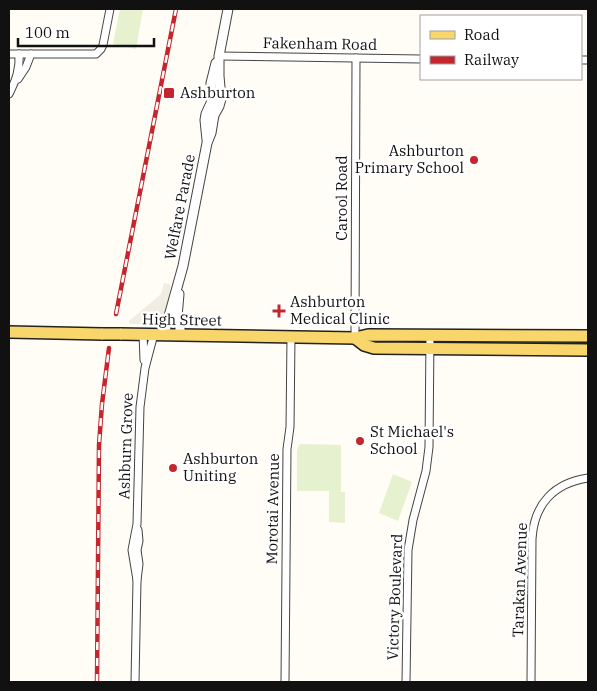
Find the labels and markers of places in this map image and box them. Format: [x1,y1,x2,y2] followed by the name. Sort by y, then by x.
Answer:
[180,83,256,102] place label: Ashburton
[162,86,176,100] marker: Ashburton
[355,141,464,177] place label: Ashburton Primary School
[468,154,480,166] marker: Ashburton Primary School
[290,292,390,328] place label: Ashburton Medical Clinic
[272,304,286,318] marker: Ashburton Medical Clinic
[370,422,454,458] place label: St Michael's School
[354,435,366,447] marker: St Michael's School
[183,449,259,485] place label: Ashburton Uniting
[167,462,179,474] marker: Ashburton Uniting

